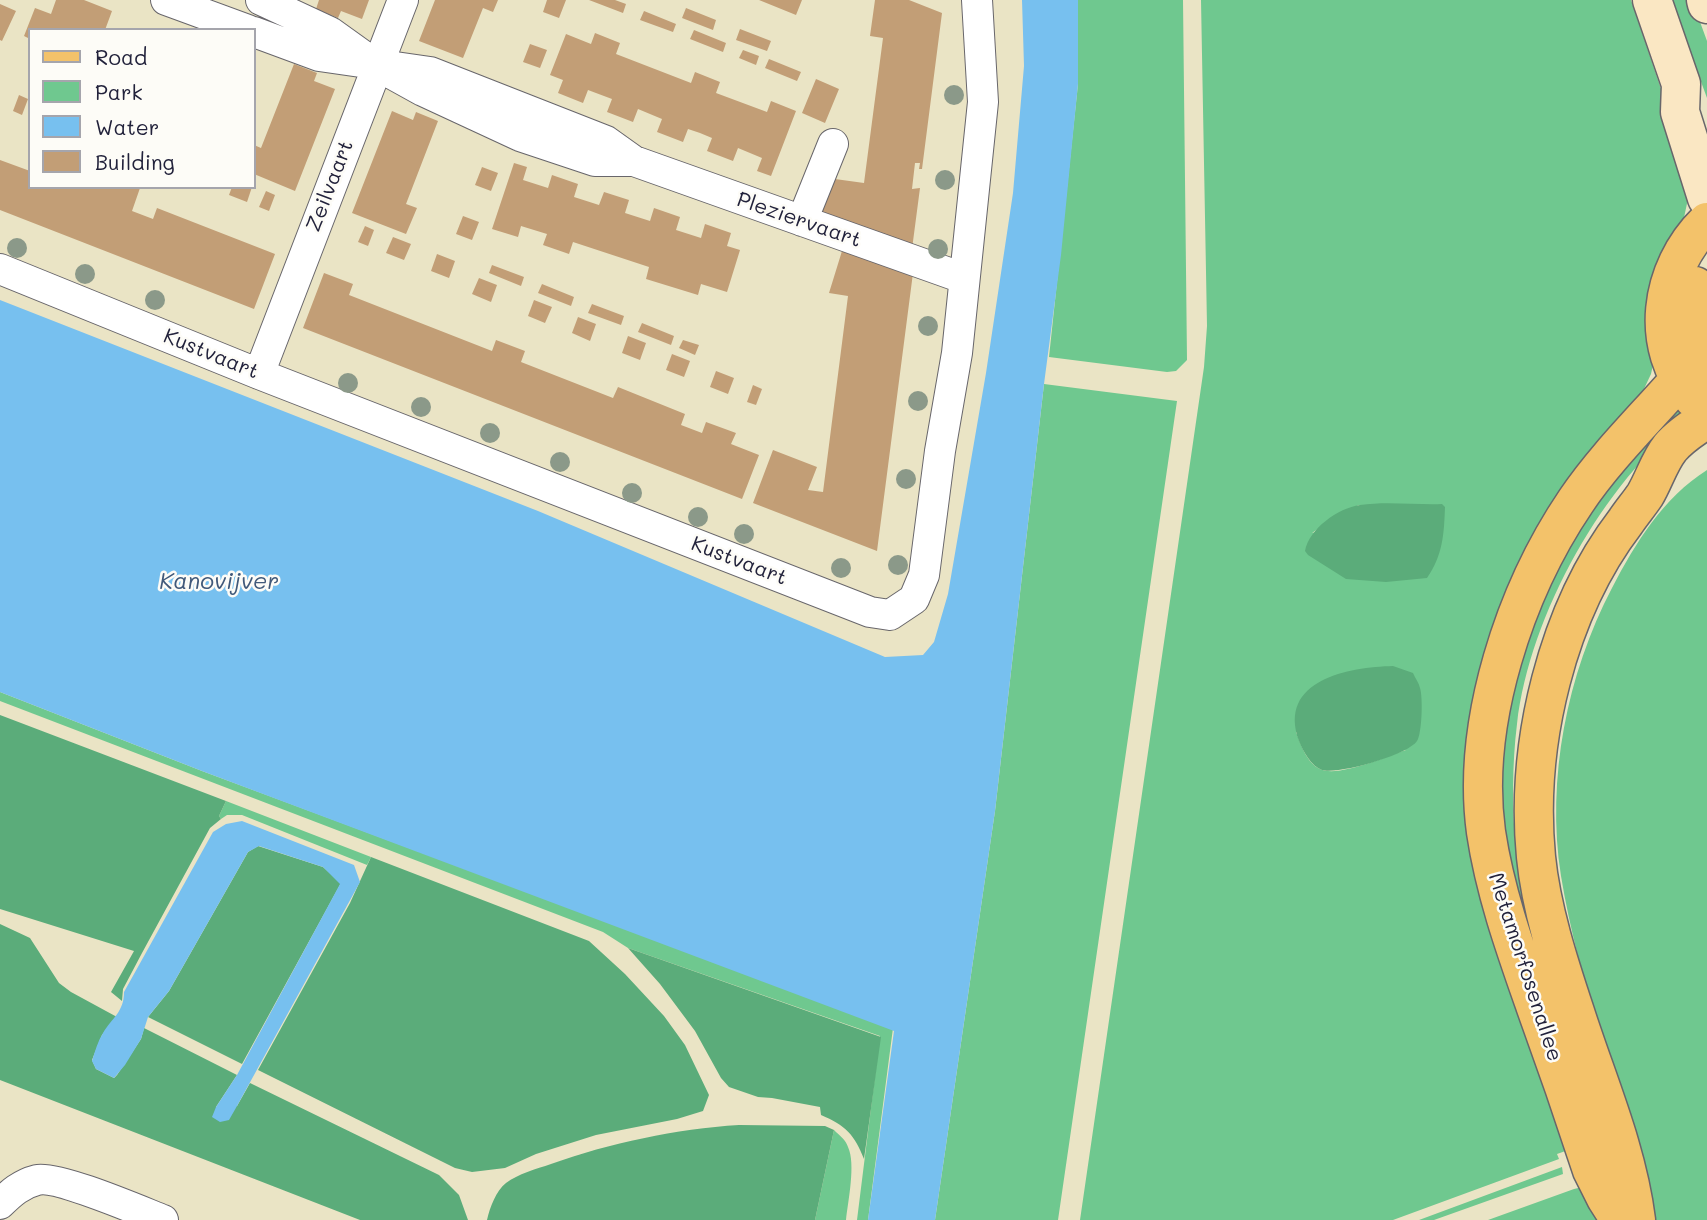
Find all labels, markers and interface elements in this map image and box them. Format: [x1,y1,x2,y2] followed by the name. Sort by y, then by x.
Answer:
[28,28,256,189] legend
[95,43,147,70] text: Road
[95,78,143,105] text: Park
[95,113,159,140] text: Water
[301,137,359,235] street label: Zeilvaart
[95,148,175,175] text: Building
[734,187,864,253] street label: Pleziervaart
[160,323,262,385] street label: Kustvaart
[687,531,791,591] street label: Kustvaart
[159,568,279,596] water label: Kanovijver
[1483,869,1567,1065] street label: Metamorfosenallee

